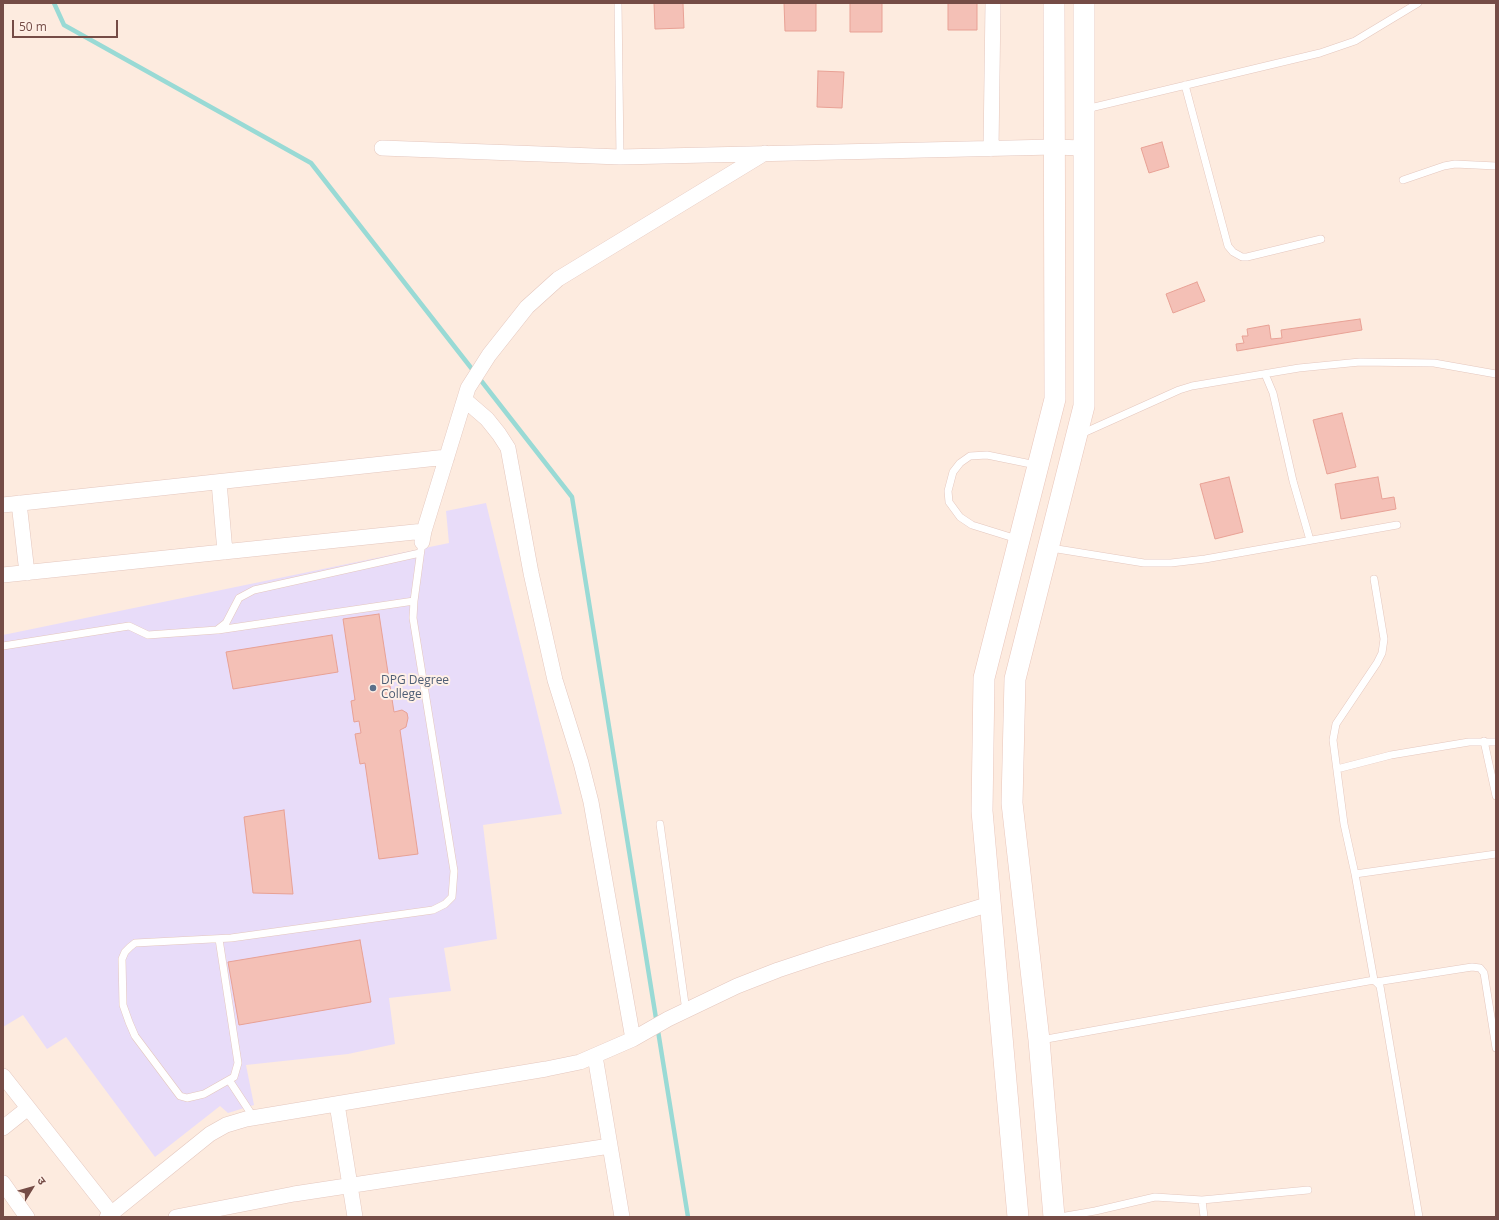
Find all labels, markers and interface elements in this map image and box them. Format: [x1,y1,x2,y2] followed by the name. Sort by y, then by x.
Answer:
[14,12,120,38] scale bar
[19,18,47,35] text: 50 m
[381,674,449,702] place label: DPG Degree College
[368,683,378,693] marker: DPG Degree College
[12,1168,52,1208] north arrow
[34,1173,50,1188] text: उ

